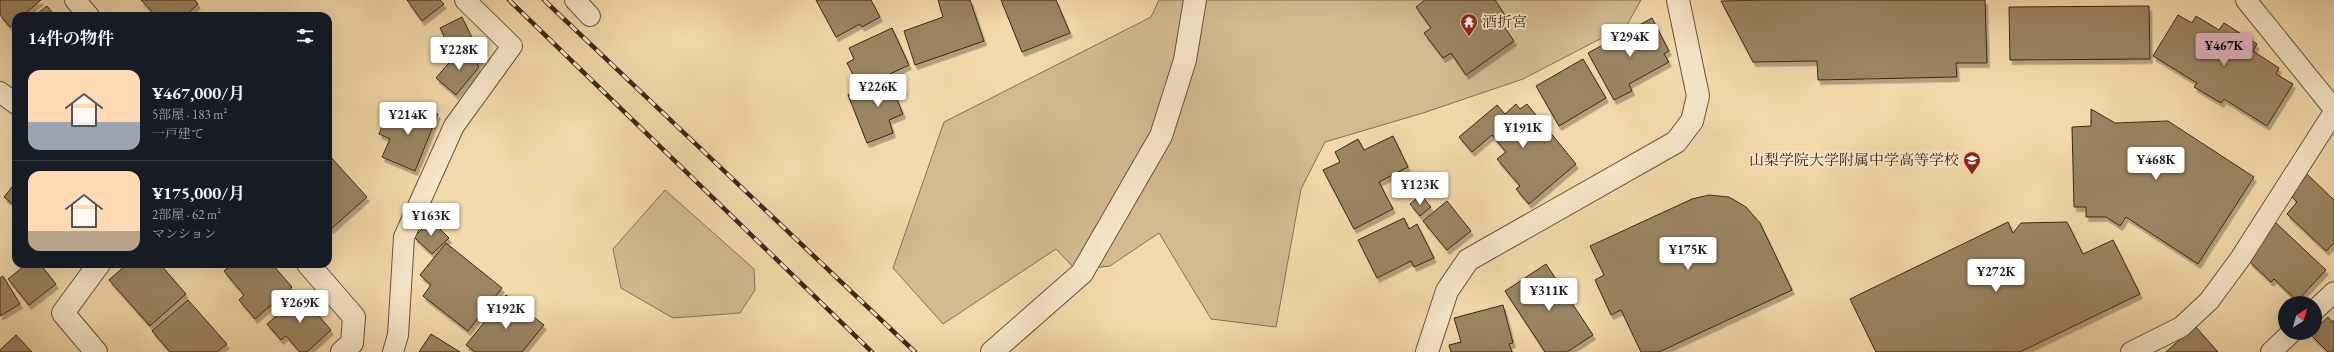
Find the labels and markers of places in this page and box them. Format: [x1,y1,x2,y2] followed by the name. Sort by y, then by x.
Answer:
[1459,12,1479,37] temple icon: 酒折宮
[1482,12,1527,31] place label: 酒折宮
[1602,24,1658,58] pin: ¥294K
[2196,33,2252,67] pin: ¥467K
[431,37,487,71] pin: ¥228K
[850,74,906,108] pin: ¥226K
[380,102,436,136] pin: ¥214K
[1495,115,1551,149] pin: ¥191K
[2128,147,2184,181] pin: ¥468K
[1749,150,1959,169] place label: 山梨学院大学附属中学高等学校
[1962,150,1982,175] school or university icon: 山梨学院大学附属中学高等学校
[1392,172,1448,206] pin: ¥123K
[403,203,459,237] pin: ¥163K
[1660,237,1716,271] pin: ¥175K
[1968,259,2024,293] pin: ¥272K
[1521,278,1577,312] pin: ¥311K
[272,290,328,324] pin: ¥269K
[478,296,534,330] pin: ¥192K

